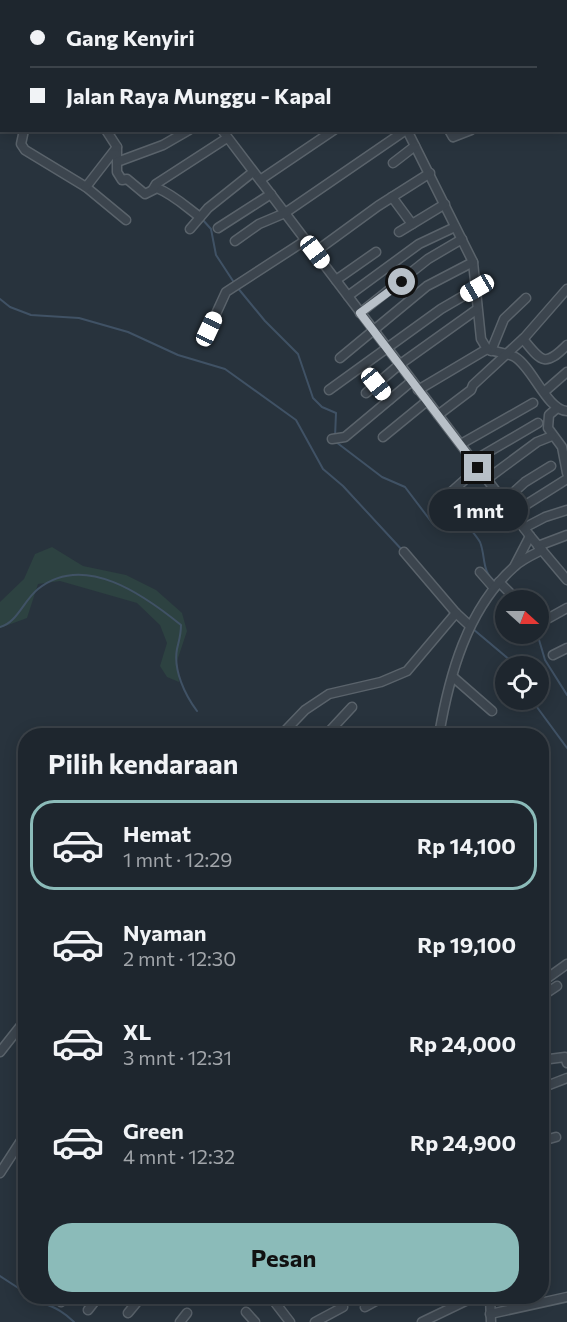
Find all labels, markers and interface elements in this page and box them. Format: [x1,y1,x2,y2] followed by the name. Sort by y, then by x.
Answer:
[66,24,195,51] text: Gang Kenyiri
[66,82,332,109] text: Jalan Raya Munggu - Kapal
[297,232,333,272] car
[388,268,415,295] route start
[457,271,497,305] car
[193,309,225,349] car
[358,364,394,404] car
[464,454,491,481] route end
[428,489,528,531] callout: 1 mnt
[453,498,504,522] text: 1 mnt
[495,590,549,644] north arrow
[495,590,549,710] map controls
[495,656,549,710] button: locate
[48,747,238,780] text: Pilih kendaraan
[51,818,105,872] icon: car
[123,820,191,847] text: Hemat
[417,832,516,859] text: Rp 14,100
[123,847,232,871] text: 1 mnt · 12:29
[51,917,105,971] icon: car
[123,919,206,946] text: Nyaman
[417,931,516,958] text: Rp 19,100
[123,946,236,970] text: 2 mnt · 12:30
[51,1016,105,1070] icon: car
[123,1018,151,1045] text: XL
[409,1030,516,1057] text: Rp 24,000
[123,1045,232,1069] text: 3 mnt · 12:31
[51,1115,105,1169] icon: car
[123,1117,184,1144] text: Green
[410,1129,516,1156] text: Rp 24,900
[123,1144,235,1168] text: 4 mnt · 12:32
[48,1223,519,1292] button: Pesan

